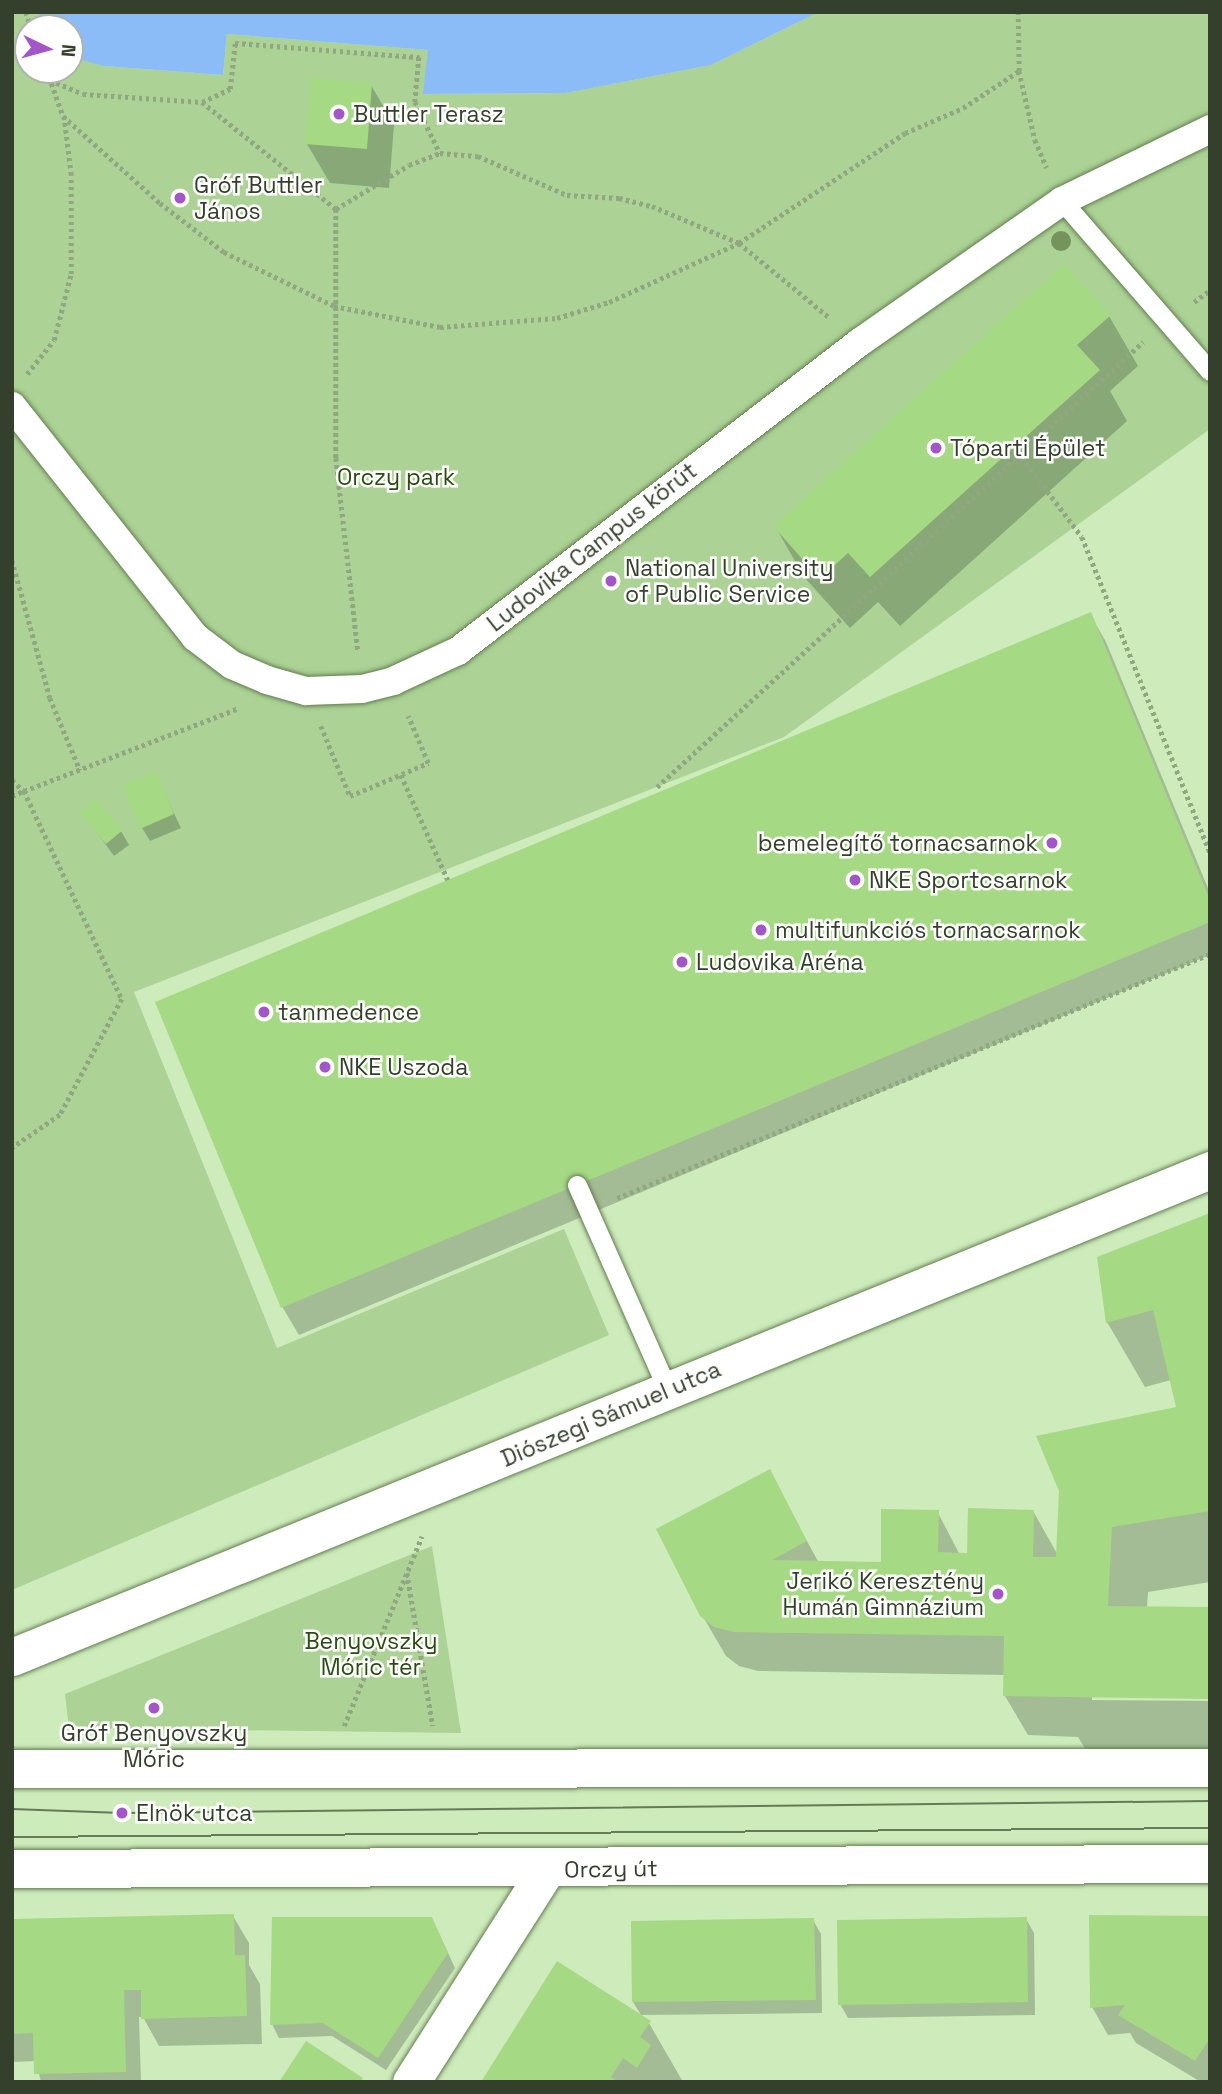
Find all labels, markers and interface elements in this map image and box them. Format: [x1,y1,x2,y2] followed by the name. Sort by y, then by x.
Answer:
[14,14,84,84] north arrow
[55,43,81,58] text: N
[353,100,504,128] place label: Buttler Terasz
[331,106,347,122] marker: Buttler Terasz
[194,171,322,225] place label: Gróf Buttler János
[172,190,188,206] marker: Gróf Buttler János
[950,434,1105,462] place label: Tóparti Épület
[928,440,944,456] marker: Tóparti Épület
[482,457,702,637] street label: Ludovika Campus körút
[337,463,455,491] park label: Orczy park
[625,554,834,608] place label: National University of Public Service
[603,573,619,589] marker: National University of Public Service
[758,829,1038,857] place label: bemelegítő tornacsarnok
[1044,835,1060,851] marker: bemelegítő tornacsarnok
[869,866,1067,894] place label: NKE Sportcsarnok
[847,872,863,888] marker: NKE Sportcsarnok
[775,916,1081,944] place label: multifunkciós tornacsarnok
[753,922,769,938] marker: multifunkciós tornacsarnok
[696,948,864,976] place label: Ludovika Aréna
[674,954,690,970] marker: Ludovika Aréna
[278,998,419,1026] place label: tanmedence
[256,1004,272,1020] marker: tanmedence
[339,1053,468,1081] place label: NKE Uszoda
[317,1059,333,1075] marker: NKE Uszoda
[497,1355,725,1473] street label: Diószegi Sámuel utca
[782,1567,984,1621] place label: Jerikó Keresztény Humán Gimnázium
[990,1586,1006,1602] marker: Jerikó Keresztény Humán Gimnázium
[304,1627,438,1681] park label: Benyovszky Móric tér
[146,1700,162,1716] marker: Gróf Benyovszky Móric
[61,1719,247,1773] place label: Gróf Benyovszky Móric
[136,1799,252,1827] place label: Elnök utca
[114,1805,130,1821] marker: Elnök utca
[564,1854,658,1884] street label: Orczy út

